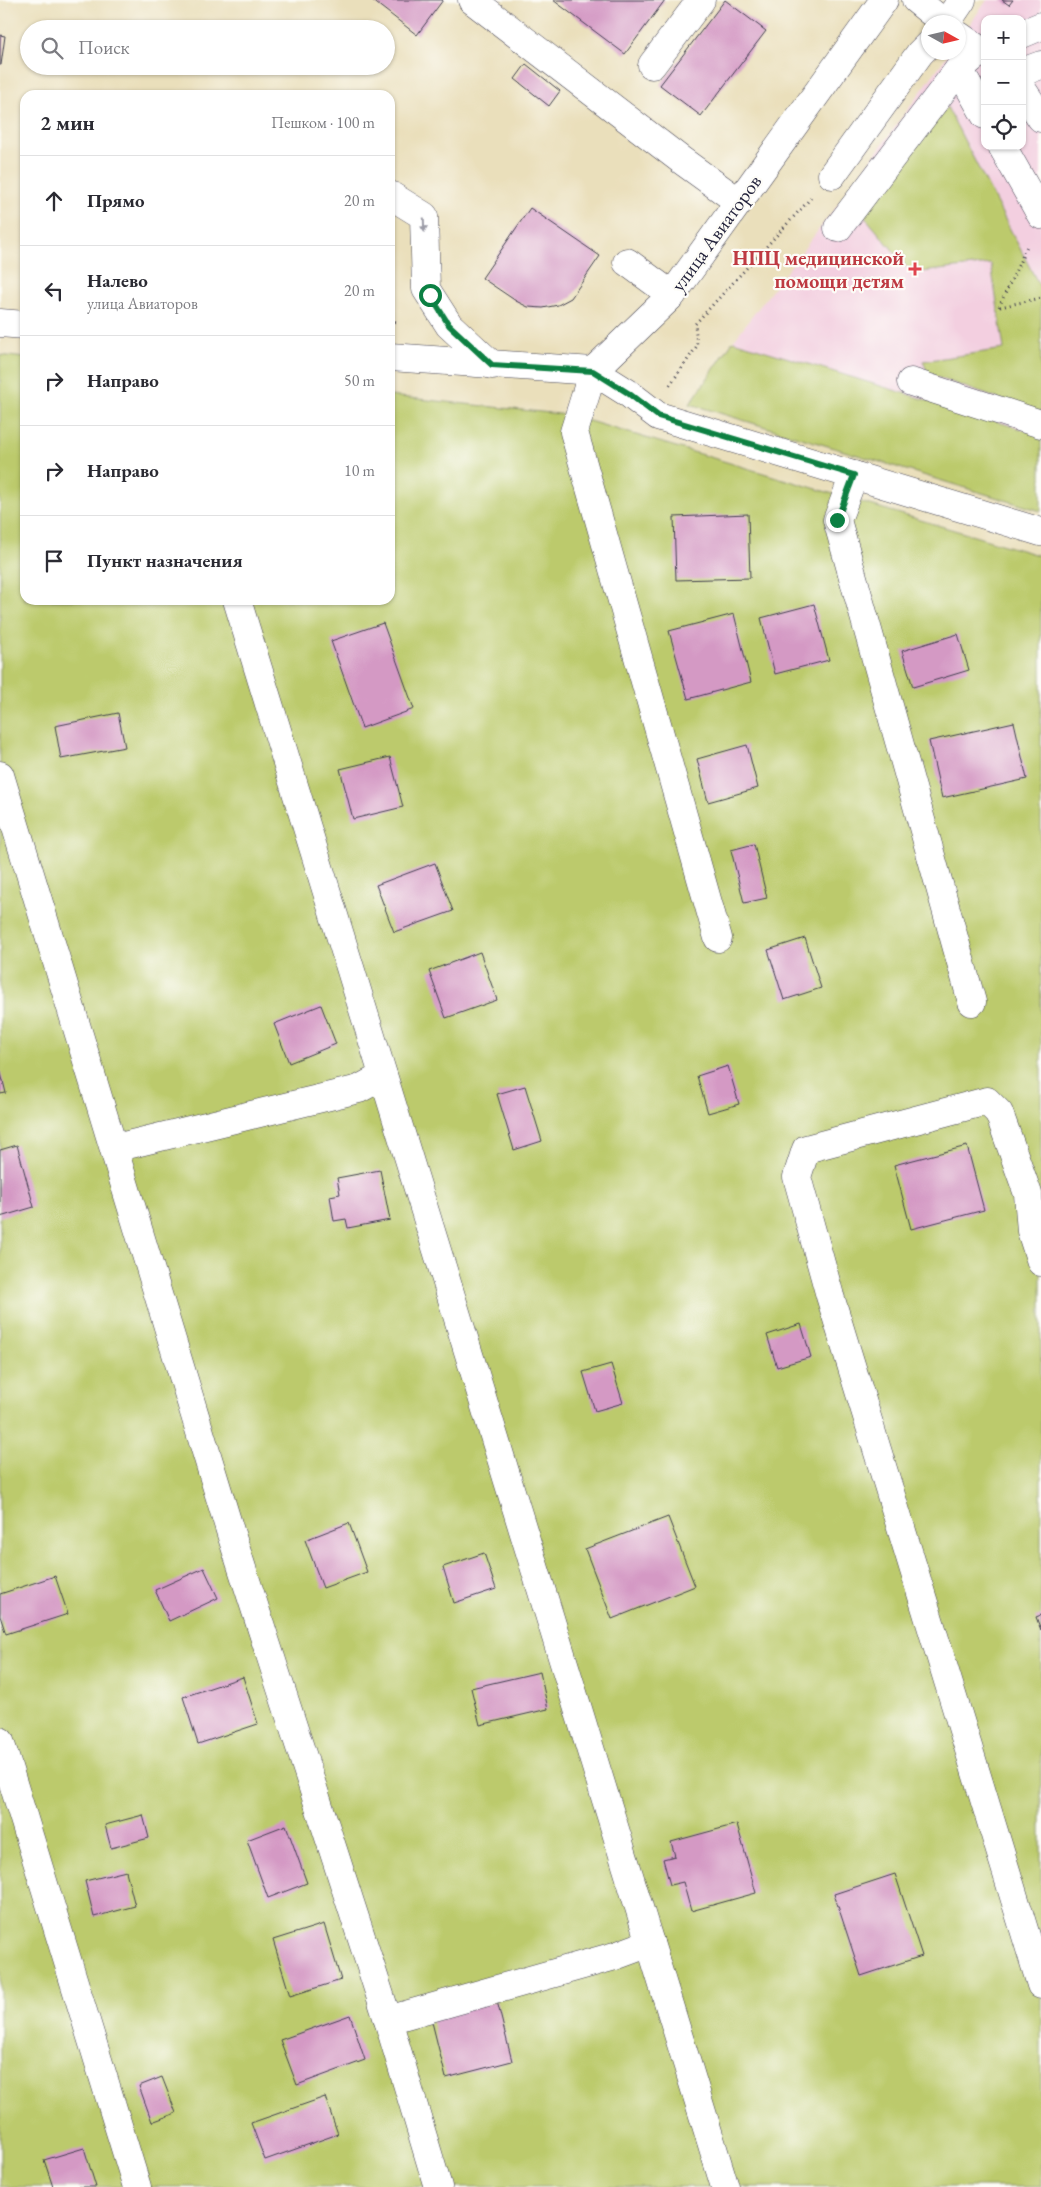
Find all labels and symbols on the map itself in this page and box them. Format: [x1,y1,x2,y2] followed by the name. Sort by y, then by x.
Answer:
[921,15,966,60] north arrow
[665,169,767,297] street label: улица Авиаторов
[420,218,428,234] one-way arrow
[732,245,905,294] place label: НПЦ медицинской помощи детям
[908,262,922,276] marker: НПЦ медицинской помощи детям
[419,284,442,307] route start
[826,509,849,532] route end

